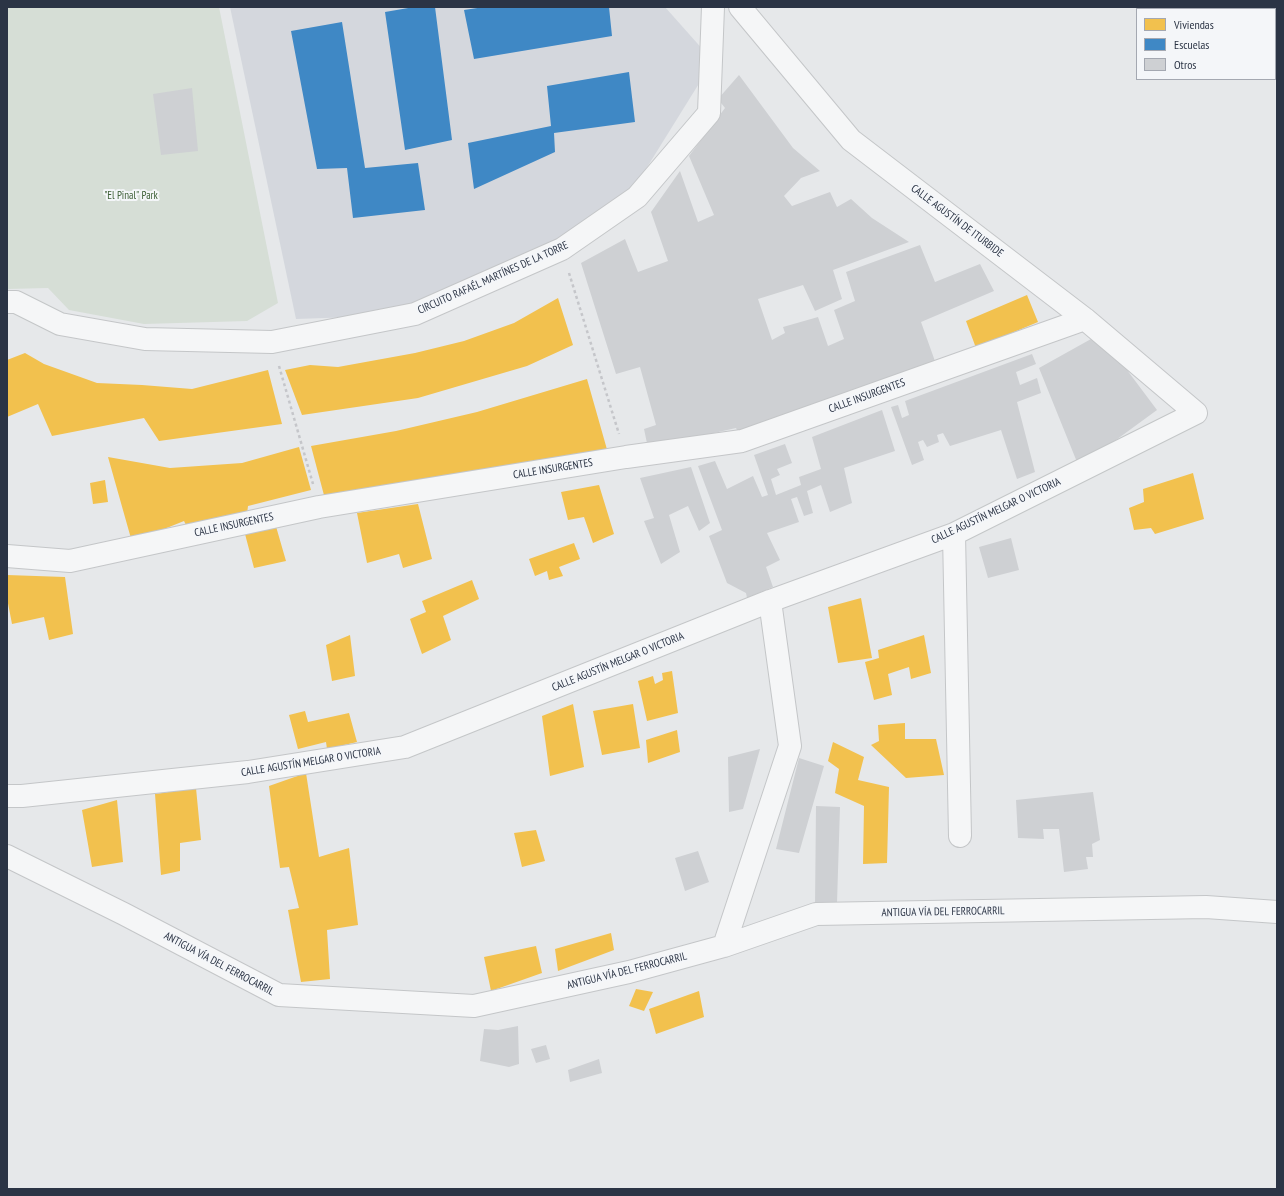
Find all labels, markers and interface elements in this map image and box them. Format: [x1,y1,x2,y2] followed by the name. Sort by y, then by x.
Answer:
[1136,8,1276,80] legend
[1174,17,1214,32] text: Viviendas
[1174,37,1209,52] text: Escuelas
[1174,57,1196,72] text: Otros
[908,182,1006,260] street label: CALLE AGUSTÍN DE ITURBIDE
[104,189,158,203] park label: "El Pinal" Park
[416,239,570,317] street label: CIRCUITO RAFAÉL MARTÍNES DE LA TORRE
[827,376,907,416] street label: CALLE INSURGENTES
[512,456,594,482] street label: CALLE INSURGENTES
[929,475,1063,547] street label: CALLE AGUSTÍN MELGAR O VICTORIA
[193,510,275,540] street label: CALLE INSURGENTES
[550,629,686,695] street label: CALLE AGUSTÍN MELGAR O VICTORIA
[240,744,382,780] street label: CALLE AGUSTÍN MELGAR O VICTORIA
[881,904,1005,920] street label: ANTIGUA VÍA DEL FERROCARRIL
[162,929,276,999] street label: ANTIGUA VÍA DEL FERROCARRIL
[566,950,688,992] street label: ANTIGUA VÍA DEL FERROCARRIL

